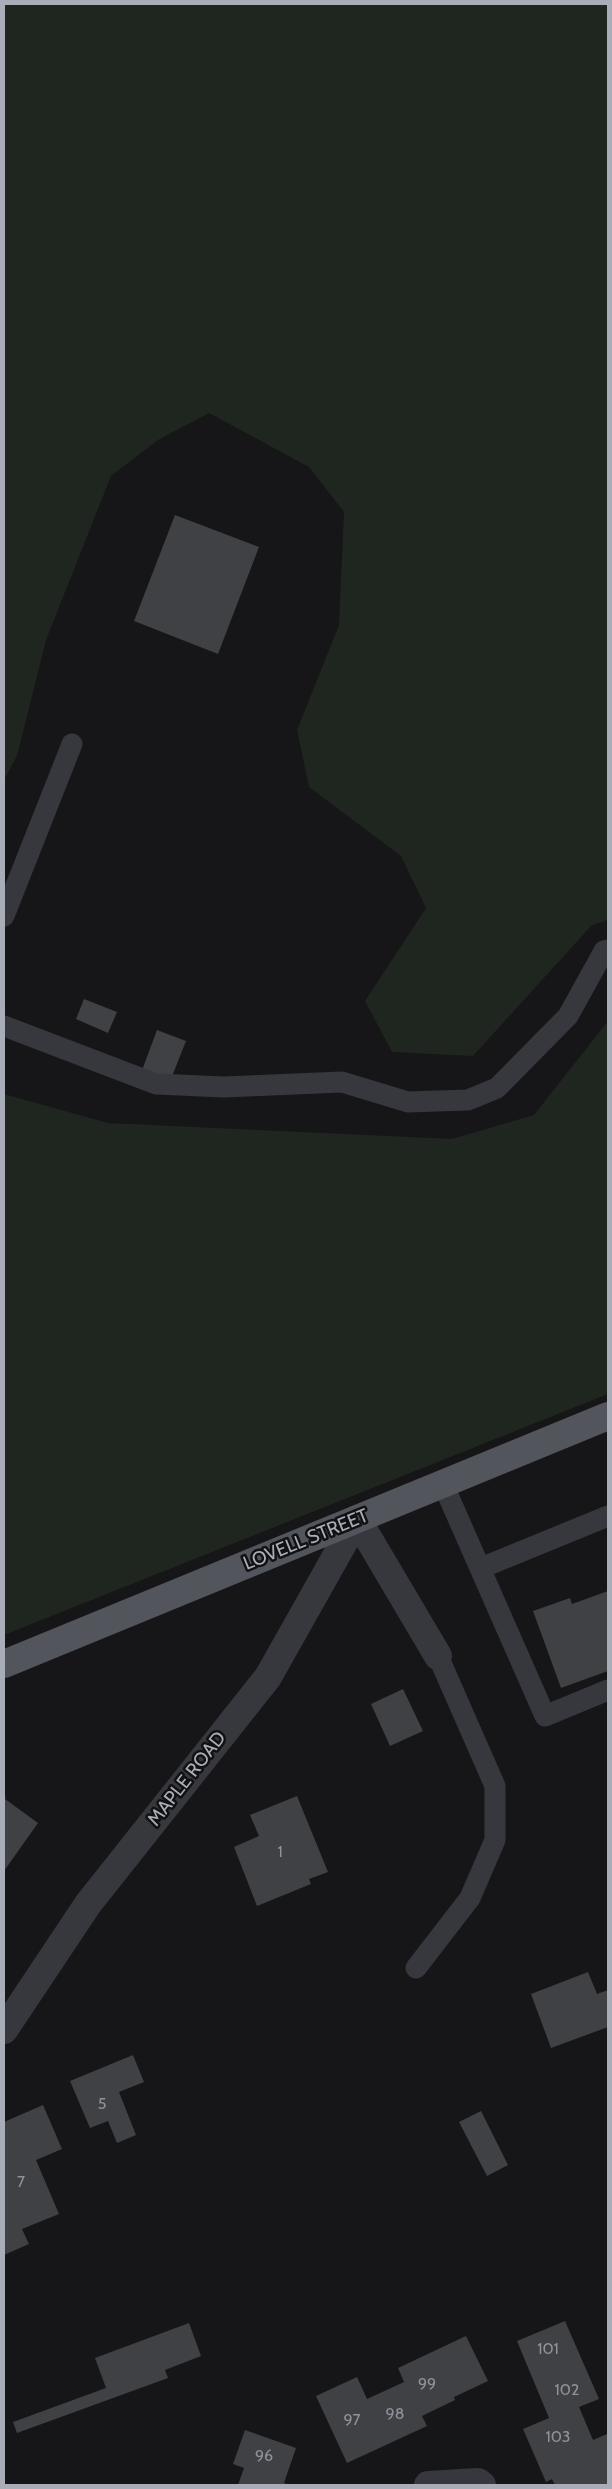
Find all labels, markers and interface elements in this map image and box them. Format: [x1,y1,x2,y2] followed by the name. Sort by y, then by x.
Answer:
[240,1505,372,1575] street label: LOVELL STREET
[143,1727,231,1831] street label: MAPLE ROAD
[277,1842,283,1862] house number: 1
[98,2094,106,2114] house number: 5
[17,2172,25,2192] house number: 7
[537,2339,559,2359] house number: 101
[418,2374,436,2394] house number: 99
[555,2380,579,2400] house number: 102
[386,2404,404,2424] house number: 98
[343,2410,361,2430] house number: 97
[545,2427,571,2447] house number: 103
[255,2446,273,2466] house number: 96

